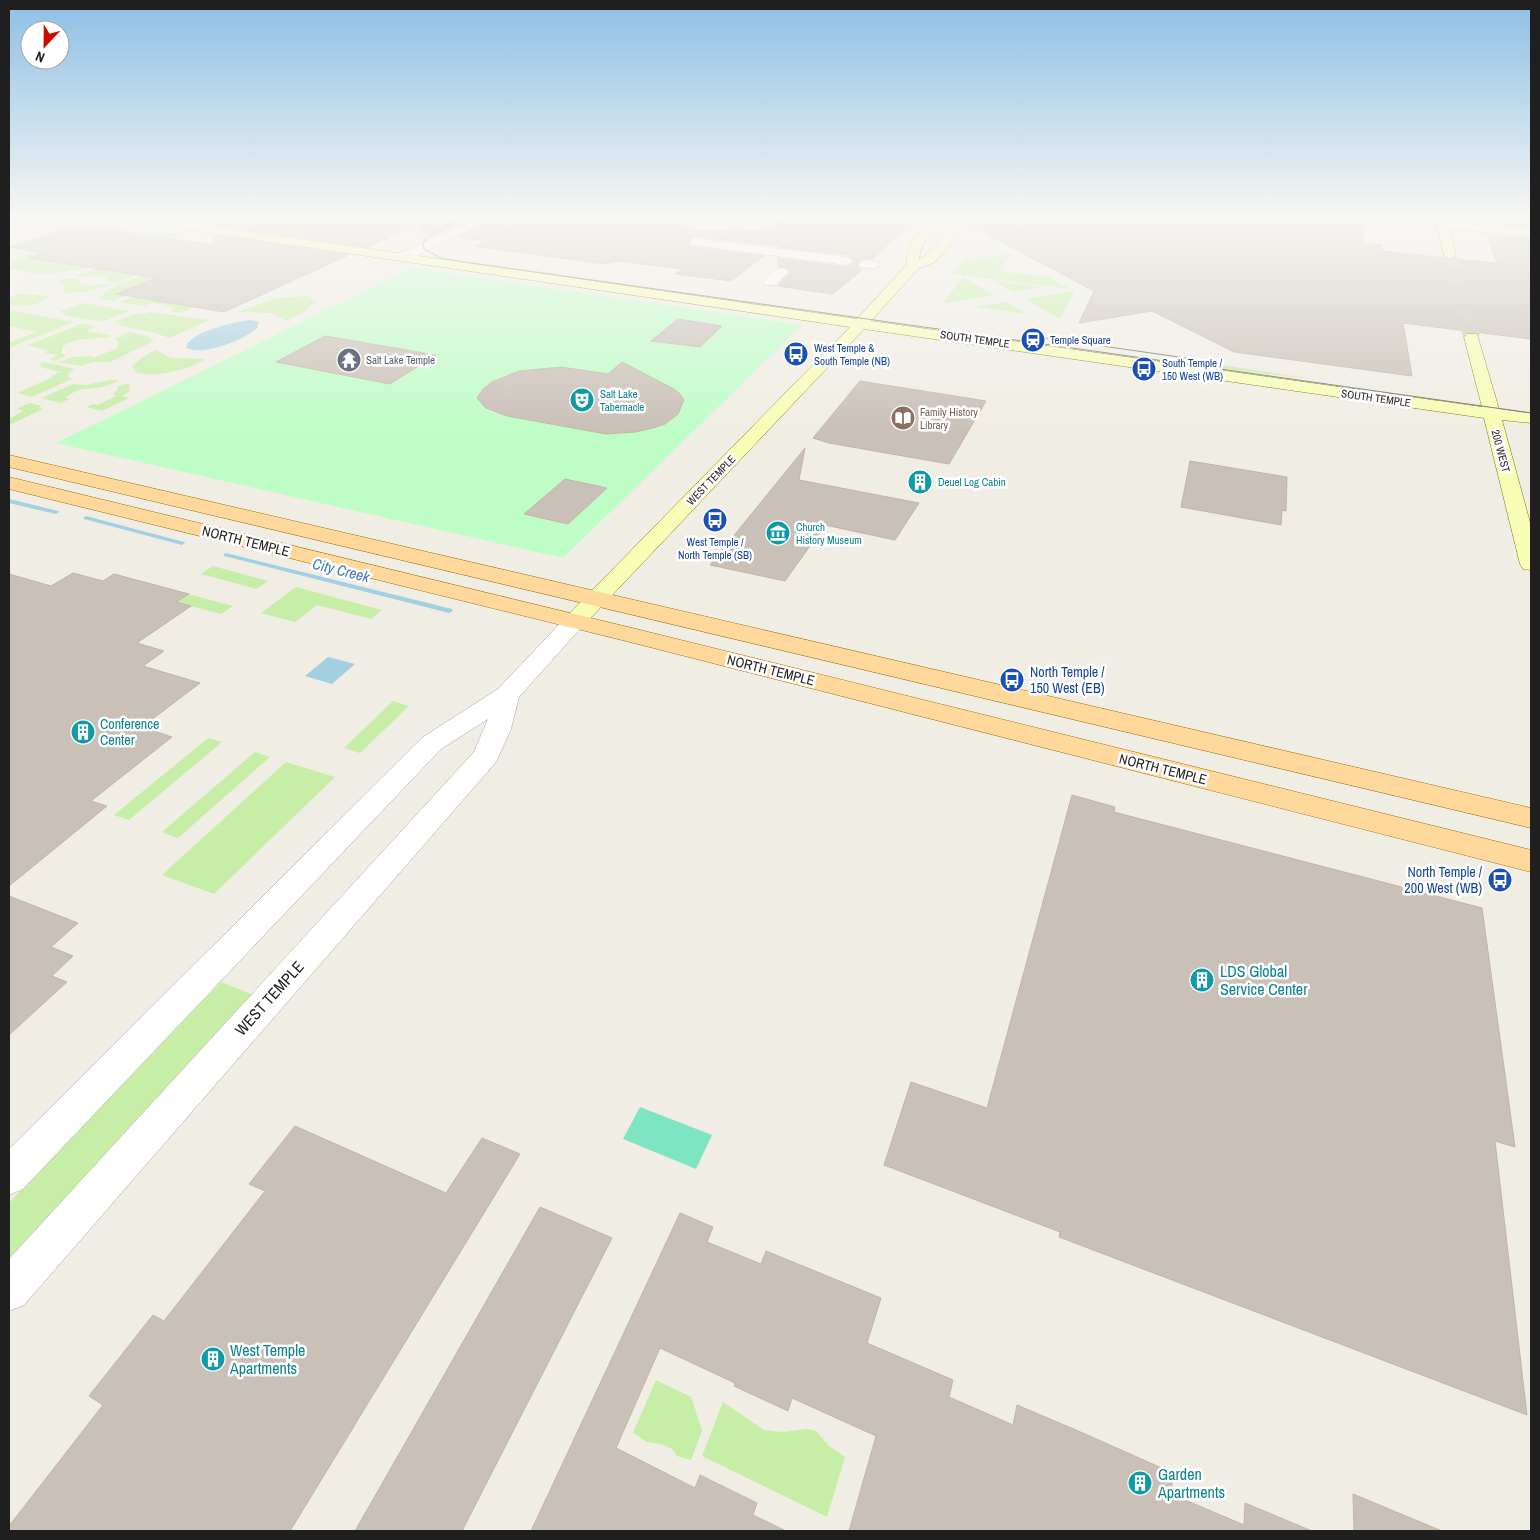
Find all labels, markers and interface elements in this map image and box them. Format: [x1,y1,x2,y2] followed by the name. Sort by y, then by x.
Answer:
[20,20,70,70] north arrow
[33,47,47,67] text: N
[939,327,1011,351] street label: SOUTH TEMPLE
[1020,327,1046,353] station icon: Temple Square
[1050,333,1111,347] place label: Temple Square
[783,341,809,367] bus stop icon: West Temple & South Temple (NB)
[814,341,890,368] place label: West Temple & South Temple (NB)
[336,347,362,373] temple icon: Salt Lake Temple
[366,353,435,367] place label: Salt Lake Temple
[1131,356,1157,382] bus stop icon: South Temple / 150 West (WB)
[1162,356,1223,383] place label: South Temple / 150 West (WB)
[1340,386,1412,410] street label: SOUTH TEMPLE
[569,387,595,413] theatre icon: Salt Lake Tabernacle
[600,387,644,414] place label: Salt Lake Tabernacle
[890,405,916,431] library icon: Family History Library
[920,405,978,432] place label: Family History Library
[1489,428,1514,474] street label: 200 WEST
[684,452,738,508] street label: WEST TEMPLE
[907,469,933,495] building icon: Deuel Log Cabin
[938,475,1006,489] place label: Deuel Log Cabin
[702,507,728,533] bus stop icon: West Temple / North Temple (SB)
[765,520,791,546] museum icon: Church History Museum
[796,520,862,547] place label: Church History Museum
[200,521,292,561] street label: NORTH TEMPLE
[678,535,752,562] place label: West Temple / North Temple (SB)
[310,553,373,587] water label: City Creek
[725,650,817,690] street label: NORTH TEMPLE
[1030,663,1105,697] place label: North Temple / 150 West (EB)
[999,667,1025,693] bus stop icon: North Temple / 150 West (EB)
[100,715,159,749] place label: Conference Center
[70,719,96,745] building icon: Conference Center
[1117,749,1209,789] street label: NORTH TEMPLE
[1404,863,1483,897] place label: North Temple / 200 West (WB)
[1487,867,1513,893] bus stop icon: North Temple / 200 West (WB)
[230,956,308,1040] street label: WEST TEMPLE
[1220,960,1308,1000] place label: LDS Global Service Center
[1189,967,1215,993] building icon: LDS Global Service Center
[229,1339,305,1379] place label: West Temple Apartments
[200,1346,226,1372] building icon: West Temple Apartments
[1157,1463,1225,1503] place label: Garden Apartments
[1127,1470,1153,1496] building icon: Garden Apartments

